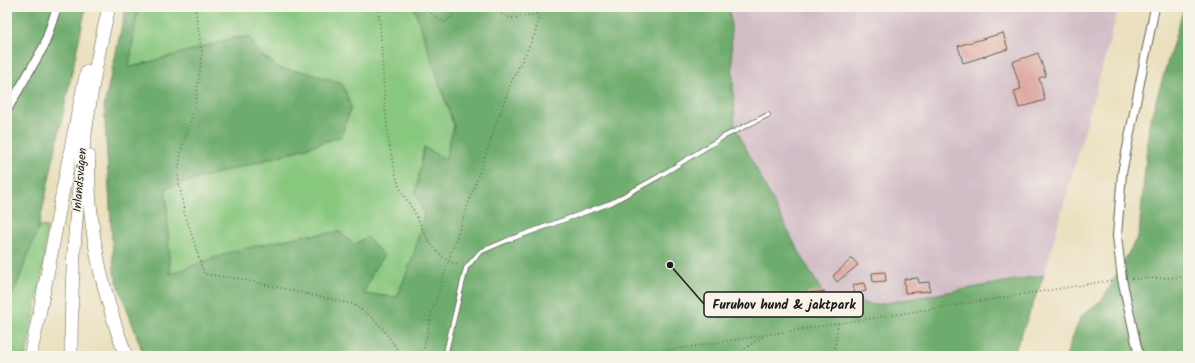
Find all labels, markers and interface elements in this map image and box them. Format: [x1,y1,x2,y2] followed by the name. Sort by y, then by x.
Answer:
[68,147,92,213] street label: Inlandsvägen
[704,292,863,317] callout: Furuhov hund & jaktpark
[712,295,856,316] text: Furuhov hund & jaktpark

